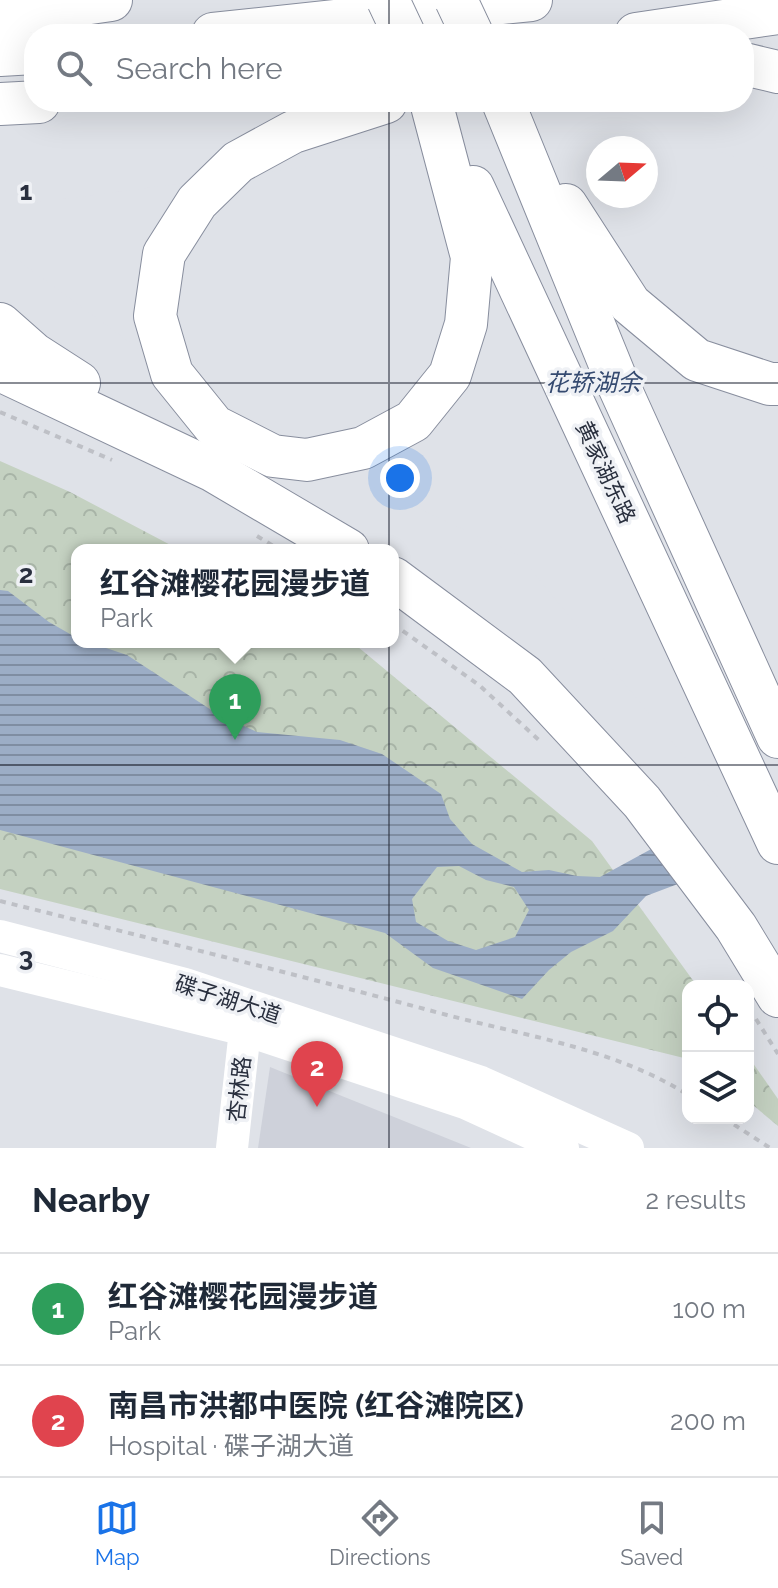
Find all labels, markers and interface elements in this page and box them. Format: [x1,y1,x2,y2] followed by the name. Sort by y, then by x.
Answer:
[24,24,754,112] search box
[52,46,96,90] icon: search
[116,51,283,86] text: Search here
[586,136,658,208] north arrow
[20,176,33,206] text: 1
[545,368,644,397] water label: 花轿湖余
[571,417,641,527] street label: 黄家湖东路
[380,458,420,498] your location
[71,544,399,648] popup
[19,559,33,589] text: 2
[100,566,370,601] text: 红谷滩樱花园漫步道
[100,603,153,633] text: Park
[209,674,261,740] pin: 1
[19,942,33,972] text: 3
[172,970,284,1028] street label: 碟子湖大道
[682,980,754,1124] map controls
[682,980,754,1052] button: locate
[291,1041,343,1107] pin: 2
[682,1052,754,1124] button: layers
[223,1055,255,1123] street label: 杏林路
[32,1180,150,1220] text: Nearby
[646,1185,746,1215] text: 2 results
[108,1279,378,1314] text: 红谷滩樱花园漫步道
[52,1294,64,1324] text: 1
[673,1294,746,1324] text: 100 m
[108,1316,161,1346] text: Park
[108,1388,524,1423] text: 南昌市洪都中医院 (红谷滩院区)
[51,1406,65,1436] text: 2
[670,1406,746,1436] text: 200 m
[108,1431,354,1461] text: Hospital · 碟子湖大道
[95,1496,140,1570] tab: Map
[329,1496,431,1570] tab: Directions
[620,1496,683,1570] tab: Saved

